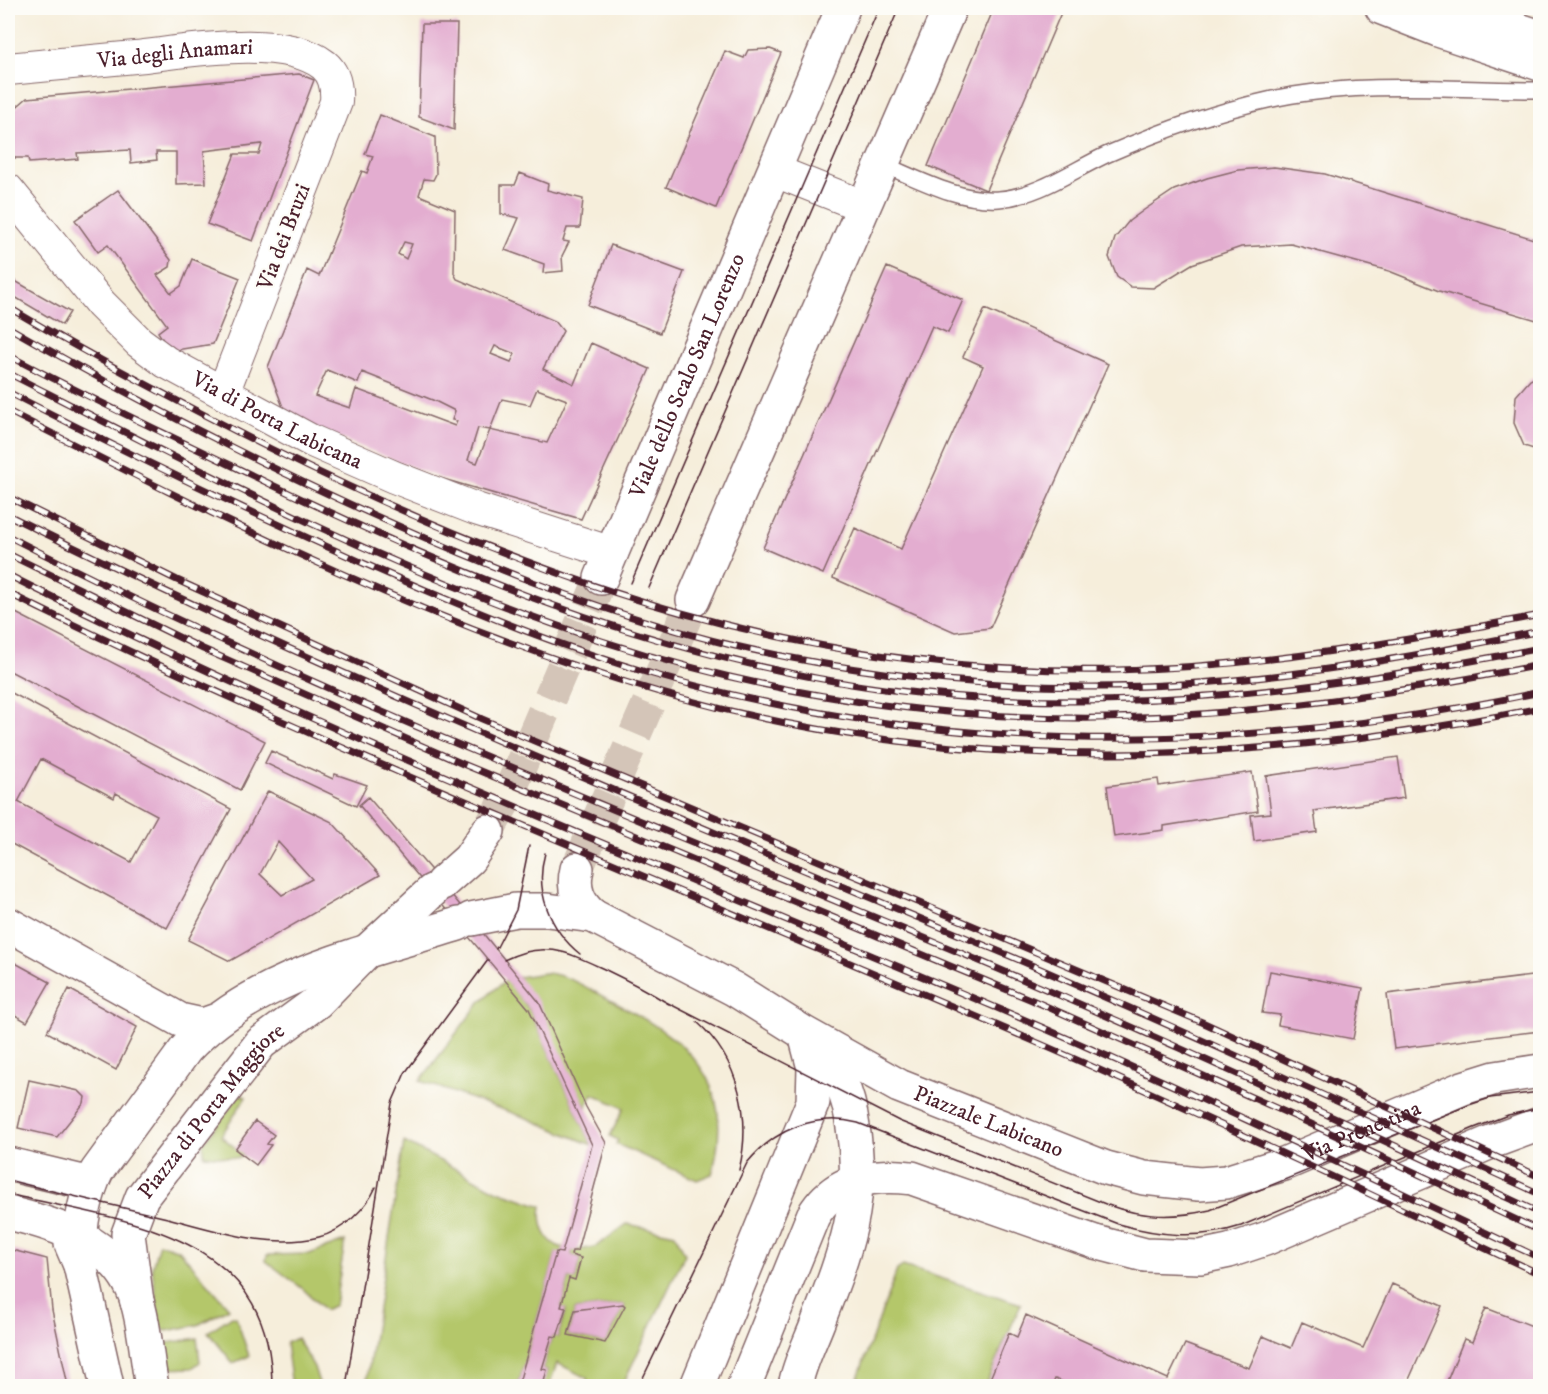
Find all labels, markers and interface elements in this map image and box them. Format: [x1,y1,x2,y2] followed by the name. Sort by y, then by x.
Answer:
[95,33,253,74] street label: Via degli Anamari
[251,180,317,295] street label: Via dei Bruzi
[623,249,751,503] street label: Viale dello Scalo San Lorenzo
[186,365,367,475] street label: Via di Porta Labicana
[132,1017,290,1204] street label: Piazza di Porta Maggiore
[910,1080,1068,1163] street label: Piazzale Labicano
[1298,1094,1425,1168] street label: Via Prenestina

